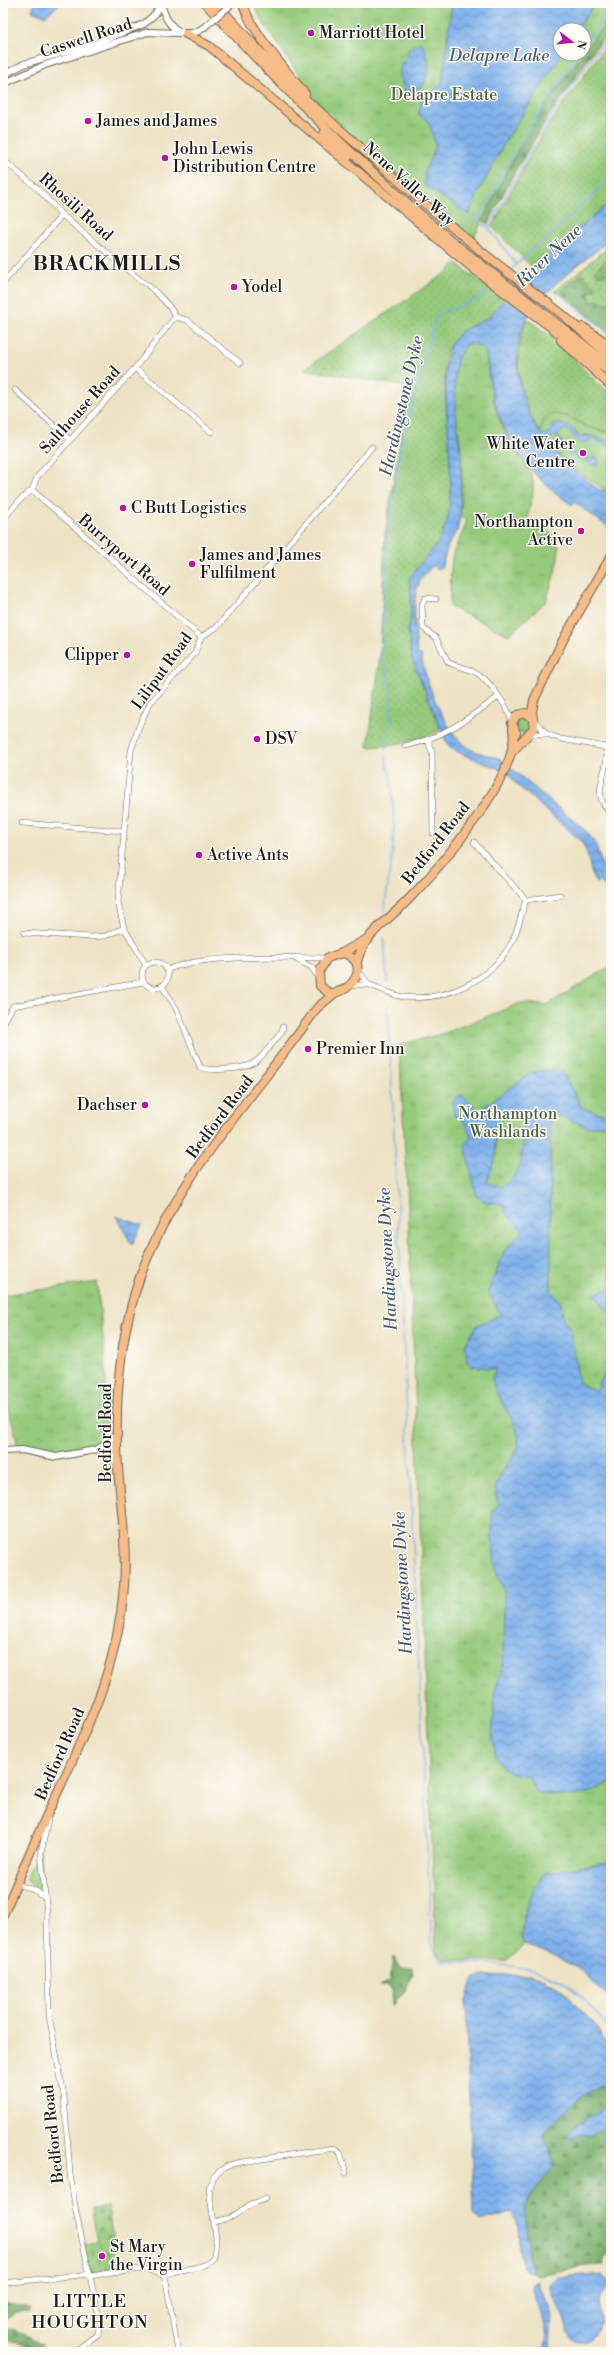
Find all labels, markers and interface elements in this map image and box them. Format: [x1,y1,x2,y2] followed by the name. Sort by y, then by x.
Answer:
[38,14,134,62] street label: Caswell Road
[552,22,592,62] north arrow
[319,23,425,43] place label: Marriott Hotel
[306,28,316,38] marker: Marriott Hotel
[573,38,589,51] text: N
[448,45,549,67] water label: Delapre Lake
[391,85,497,105] park label: Delapre Estate
[95,111,217,131] place label: James and James
[83,116,93,126] marker: James and James
[359,138,459,231] street label: Nene Valley Way
[172,139,316,177] place label: John Lewis Distribution Centre
[160,153,170,163] marker: John Lewis Distribution Centre
[35,169,117,245] street label: Rhosili Road
[511,220,587,293] water label: River Nene
[33,252,181,277] district label: BRACKMILLS
[241,277,282,297] place label: Yodel
[229,282,239,292] marker: Yodel
[375,334,429,479] water label: Hardingstone Dyke
[35,362,125,458] street label: Salthouse Road
[486,434,575,472] place label: White Water Centre
[578,448,588,458] marker: White Water Centre
[131,498,247,518] place label: C Butt Logistics
[118,503,128,513] marker: C Butt Logistics
[73,509,174,600] street label: Burryport Road
[474,512,573,550] place label: Northampton Active
[576,526,586,536] marker: Northampton Active
[199,545,321,583] place label: James and James Fulfilment
[187,559,197,569] marker: James and James Fulfilment
[127,629,197,713] street label: Liliput Road
[65,645,119,665] place label: Clipper
[122,650,132,660] marker: Clipper
[265,729,298,749] place label: DSV
[252,734,262,744] marker: DSV
[397,798,474,889] street label: Bedford Road
[206,845,289,865] place label: Active Ants
[194,850,204,860] marker: Active Ants
[316,1039,405,1059] place label: Premier Inn
[303,1044,313,1054] marker: Premier Inn
[182,1071,258,1163] street label: Bedford Road
[77,1095,137,1115] place label: Dachser
[140,1100,150,1110] marker: Dachser
[459,1104,558,1142] park label: Northampton Washlands
[373,1187,403,1332] water label: Hardingstone Dyke
[96,1383,116,1484] street label: Bedford Road
[388,1511,418,1656] water label: Hardingstone Dyke
[30,1705,89,1804] street label: Bedford Road
[38,2084,68,2185] street label: Bedford Road
[110,2237,183,2275] place label: St Mary the Virgin
[97,2251,107,2261] marker: St Mary the Virgin
[31,2290,149,2334] district label: LITTLE HOUGHTON

